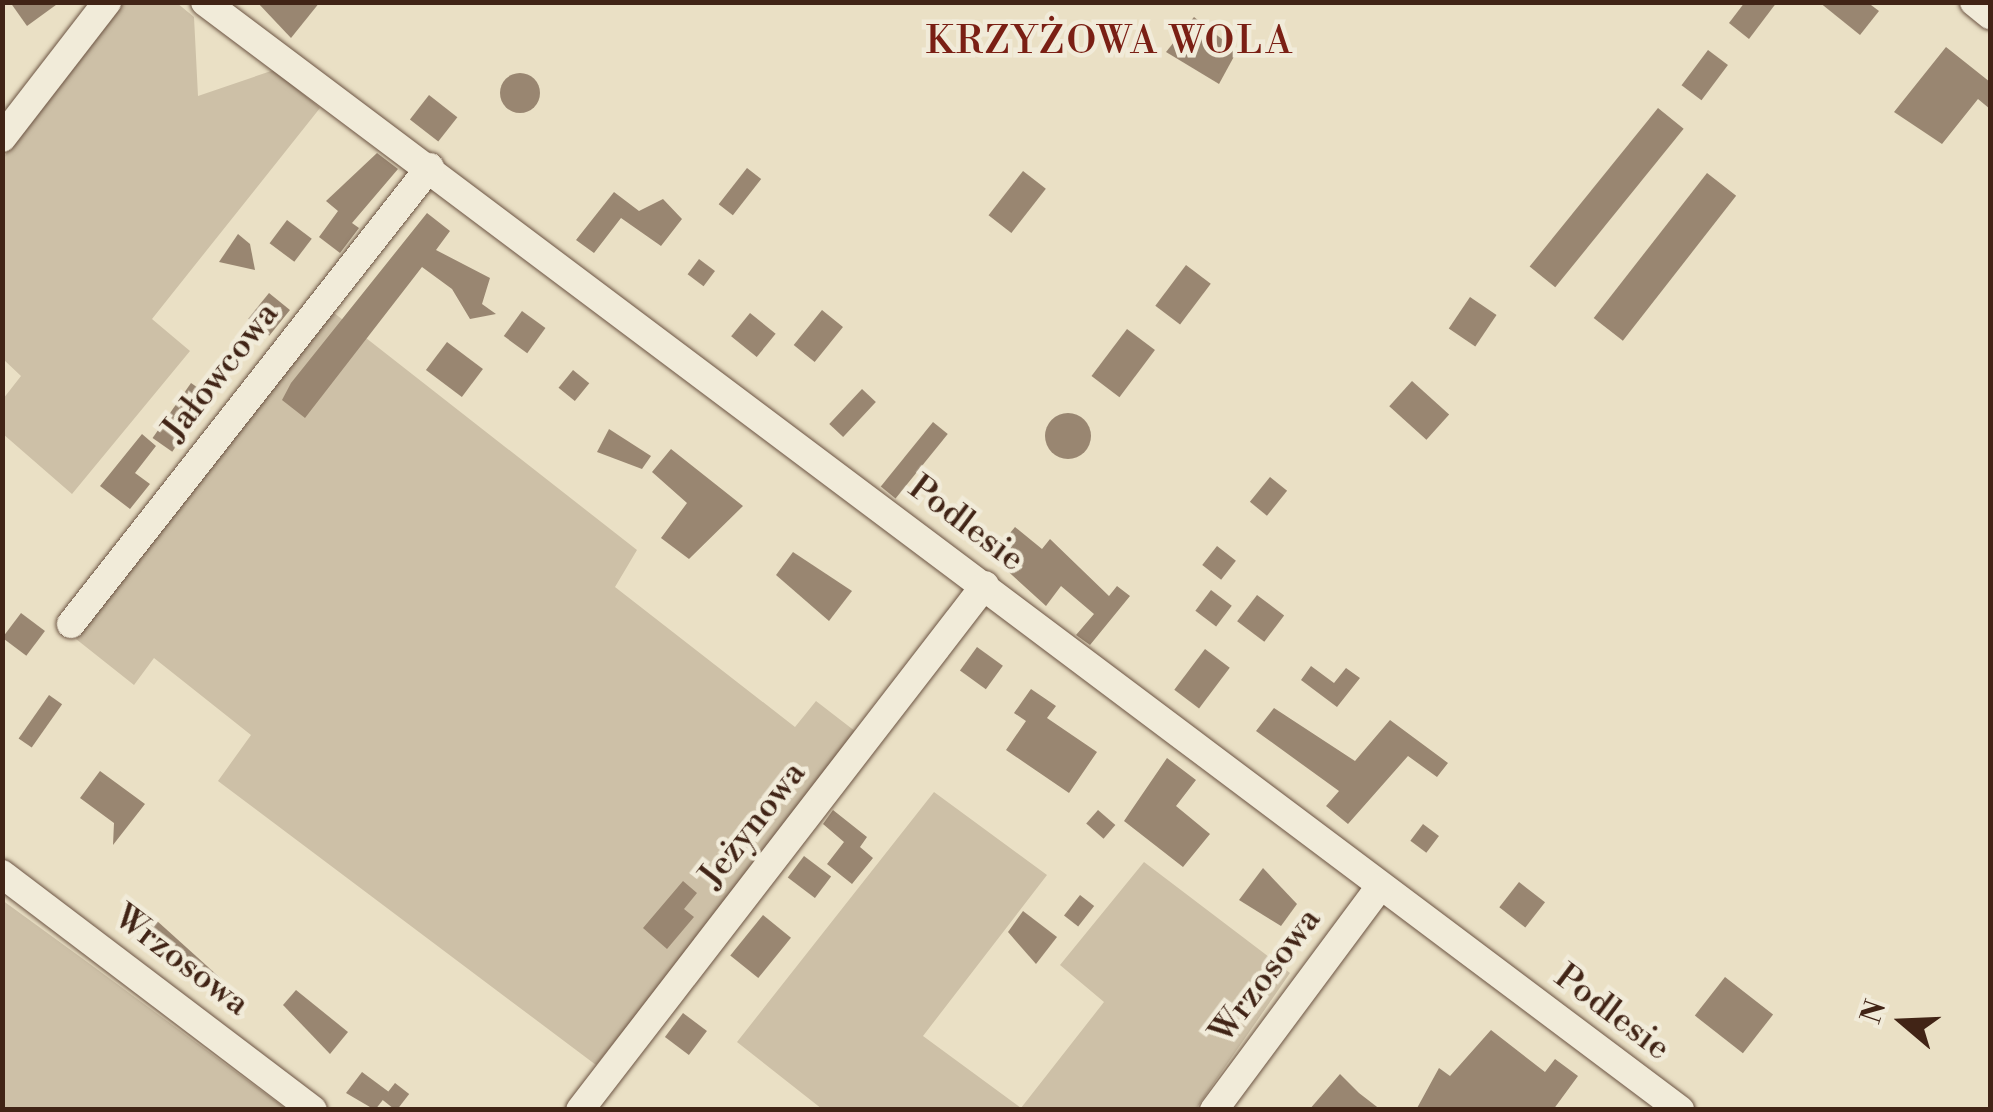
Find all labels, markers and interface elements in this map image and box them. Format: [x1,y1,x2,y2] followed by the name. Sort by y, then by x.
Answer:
[926,19,1294,65] district label: KRZYŻOWA WOLA
[154,294,288,450] street label: Jałowcowa
[900,467,1032,581] street label: Podlesie
[691,754,815,896] street label: Jeżynowa
[105,897,257,1025] street label: Wrzosowa
[1202,900,1330,1052] street label: Wrzosowa
[1546,956,1678,1070] street label: Podlesie
[1853,972,1953,1072] north arrow
[1854,996,1894,1028] text: N

